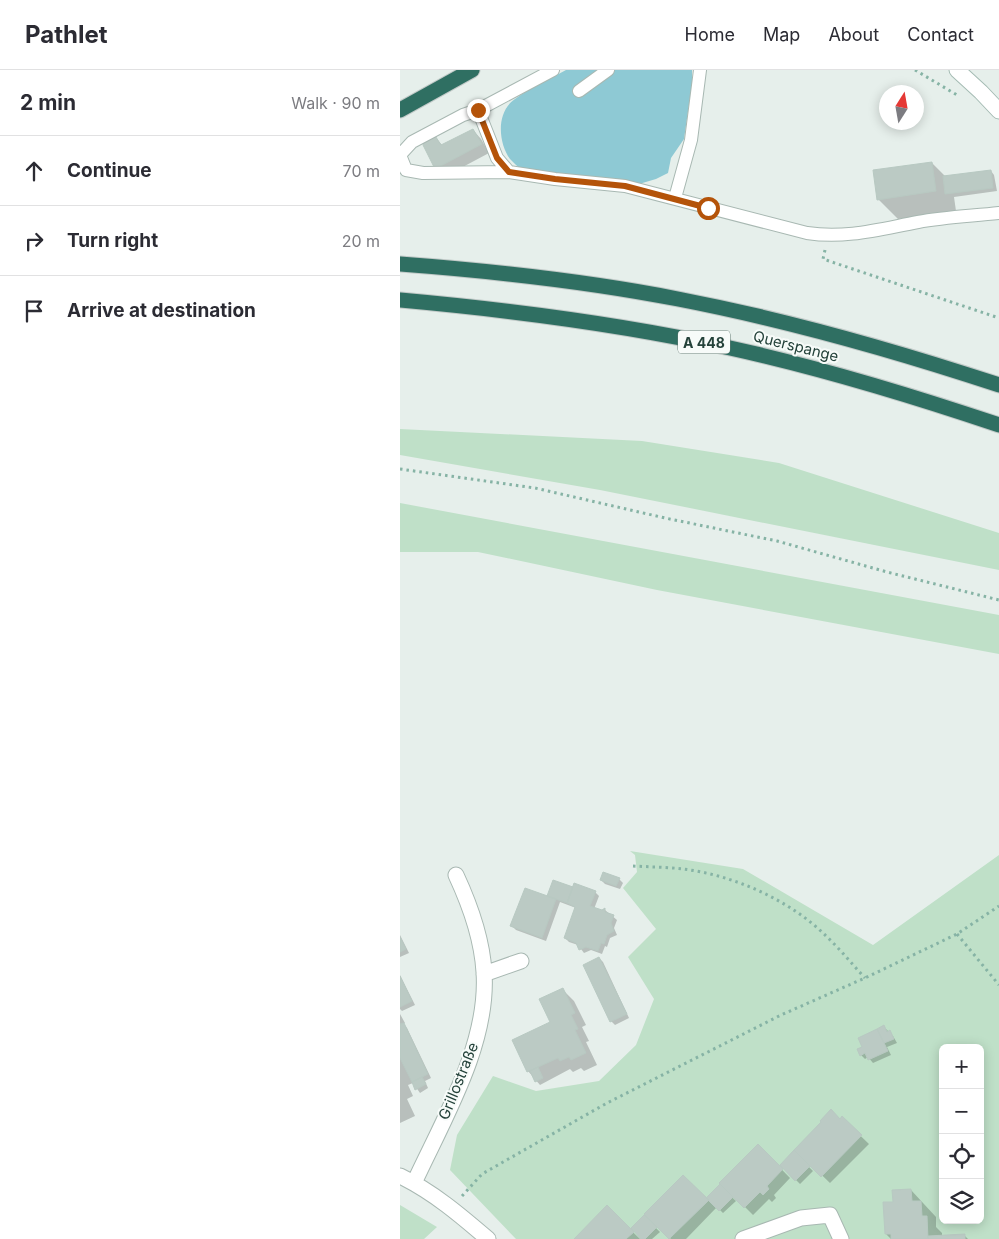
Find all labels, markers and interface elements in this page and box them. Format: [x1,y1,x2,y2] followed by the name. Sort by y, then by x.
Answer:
[25,20,108,49] text: Pathlet
[685,24,735,45] text: Home
[763,24,800,45] text: Map
[828,24,879,45] text: About
[907,24,974,45] text: Contact
[879,85,924,130] north arrow
[20,90,76,115] text: 2 min
[291,93,380,113] text: Walk · 90 m
[467,99,490,122] route end
[20,157,48,185] icon: ahead
[67,159,152,182] text: Continue
[343,161,380,181] text: 70 m
[697,197,720,220] route start
[20,227,48,255] icon: right
[67,229,158,252] text: Turn right
[342,231,380,251] text: 20 m
[20,297,48,325] icon: arrive
[67,299,256,322] text: Arrive at destination
[751,326,841,366] street label: Querspange
[678,330,730,354] road number: A 448
[434,1039,482,1123] street label: Grillostraße
[939,1044,984,1224] map controls
[939,1044,984,1089] button: +
[939,1089,984,1134] button: −
[939,1134,984,1179] button: locate
[939,1179,984,1224] button: layers

